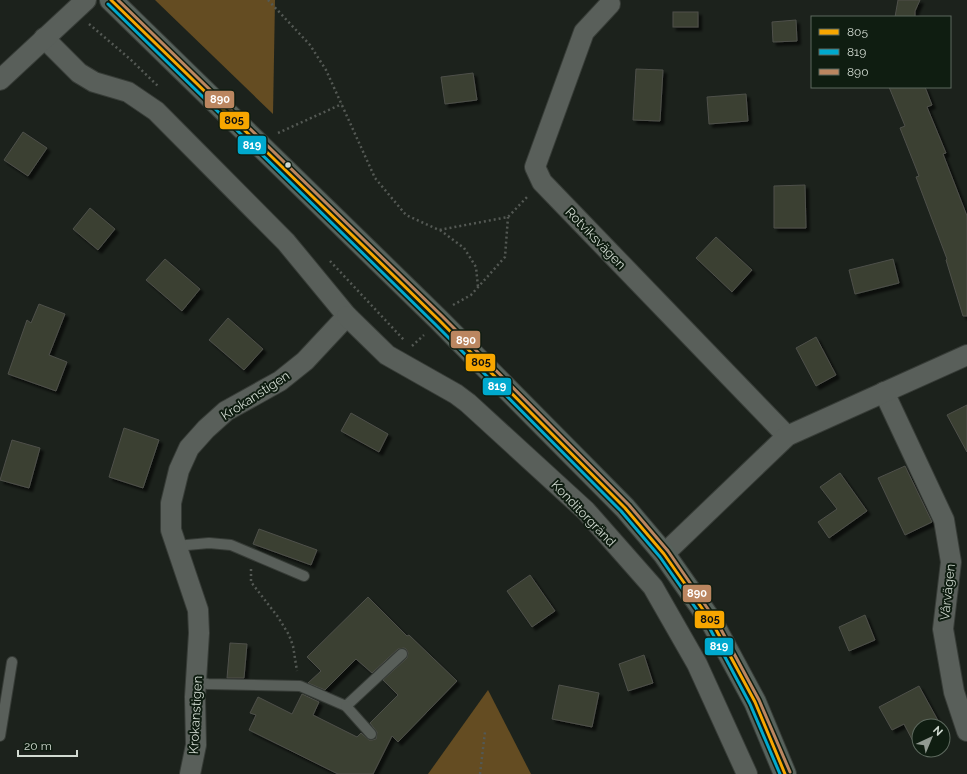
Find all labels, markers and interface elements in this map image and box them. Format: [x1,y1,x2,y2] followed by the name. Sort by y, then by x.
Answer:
[811,16,951,88] legend
[847,25,868,39] text: 805
[847,45,866,59] text: 819
[847,65,869,79] text: 890
[204,90,235,109] line badge: 890
[210,93,230,106] text: 890
[219,111,250,130] line badge: 805
[224,114,244,127] text: 805
[237,135,267,155] line badge: 819
[243,139,262,152] text: 819
[283,160,293,170] unlabelled marker
[562,204,629,272] street label: Rotviksvägen
[450,330,481,349] line badge: 890
[456,334,476,347] text: 890
[465,353,496,372] line badge: 805
[471,356,491,369] text: 805
[218,368,292,423] street label: Krokanstigen
[482,377,512,396] line badge: 819
[488,380,507,393] text: 819
[548,477,619,549] street label: Konditorgränd
[937,563,958,621] street label: Vårvägen
[682,584,712,603] line badge: 890
[687,587,707,600] text: 890
[694,610,725,629] line badge: 805
[700,613,720,626] text: 805
[704,637,734,656] line badge: 819
[710,640,729,653] text: 819
[186,675,205,755] street label: Krokanstigen
[911,718,951,758] north arrow
[930,724,945,739] text: N
[18,732,77,758] scale bar
[24,739,52,753] text: 20 m

